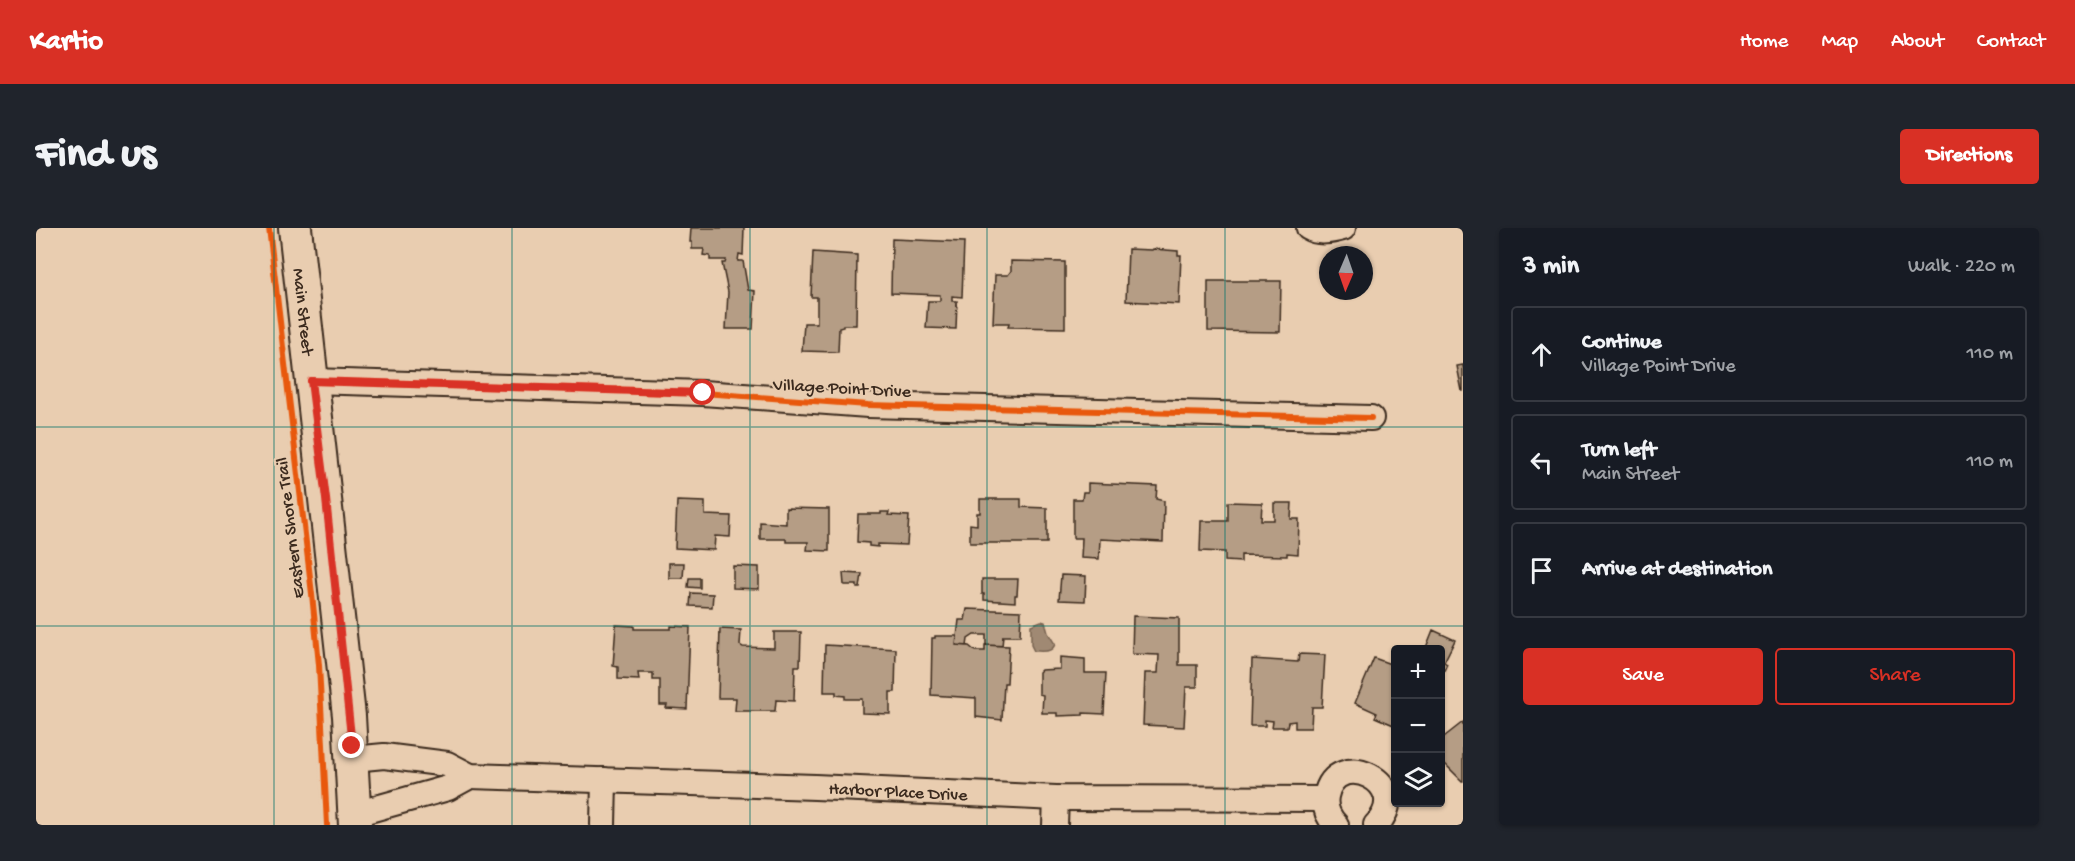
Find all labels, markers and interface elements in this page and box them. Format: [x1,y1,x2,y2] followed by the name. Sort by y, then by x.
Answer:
[30,26,103,59] text: Kartio
[1740,30,1788,55] text: Home
[1821,30,1858,55] text: Map
[1891,30,1944,55] text: About
[1977,30,2045,55] text: Contact
[1900,129,2039,184] button: Directions
[36,132,156,181] text: Find us
[1319,246,1373,300] north arrow
[1523,252,1579,283] text: 3 min
[1908,256,2015,279] text: Walk · 220 m
[287,267,317,358] street label: Main Street
[1582,330,1662,356] text: Continue
[1525,338,1558,371] icon: ahead
[1967,343,2013,366] text: 110 m
[1582,356,1736,379] text: Village Point Drive
[771,375,912,404] street label: Village Point Drive
[689,379,715,405] route start
[1582,438,1656,464] text: Turn left
[1525,446,1558,479] icon: left
[1967,451,2013,474] text: 110 m
[272,456,311,600] street label: Eastern Shore Trail
[1582,464,1679,487] text: Main Street
[1525,554,1558,587] icon: arrive
[1582,557,1772,583] text: Arrive at destination
[1391,645,1445,807] map controls
[1391,645,1445,699] button: +
[1523,648,1763,705] button: Save
[1775,648,2015,705] button: Share
[1391,699,1445,753] button: −
[338,732,364,758] route end
[1391,753,1445,807] button: layers
[828,780,969,807] street label: Harbor Place Drive

